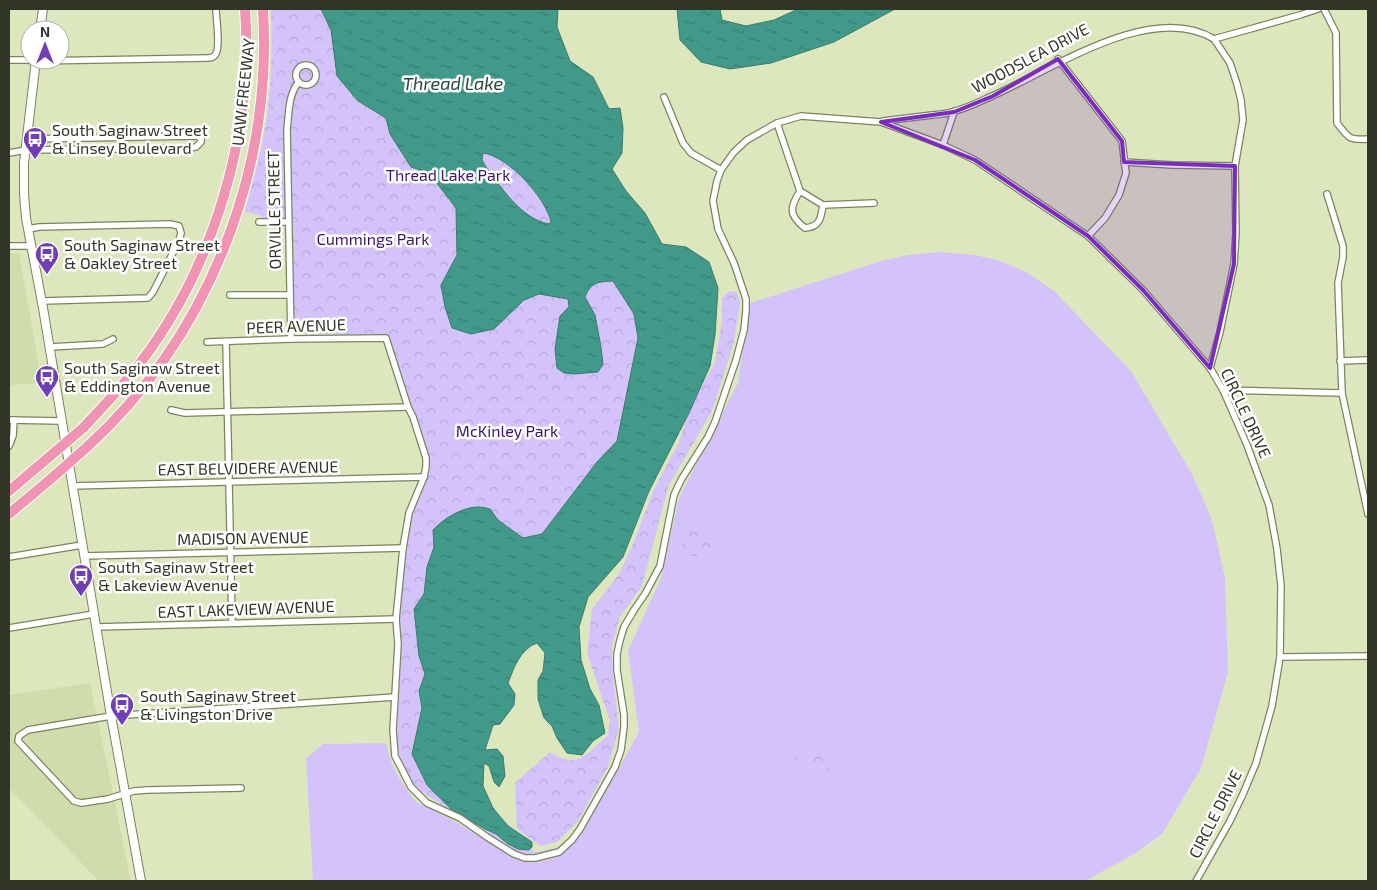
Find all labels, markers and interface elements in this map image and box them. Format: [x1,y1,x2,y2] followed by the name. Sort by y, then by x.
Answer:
[968,19,1092,96] street label: WOODSLEA DRIVE
[20,20,70,70] north arrow
[40,23,50,40] text: N
[227,37,258,147] street label: UAW FREEWAY
[403,72,504,94] water label: Thread Lake
[52,120,208,157] place label: South Saginaw Street & Linsey Boulevard
[22,126,48,160] bus stop icon: South Saginaw Street & Linsey Boulevard
[263,150,284,270] street label: ORVILLE STREET
[386,165,510,184] park label: Thread Lake Park
[317,229,429,248] park label: Cummings Park
[64,235,220,272] place label: South Saginaw Street & Oakley Street
[34,241,60,275] bus stop icon: South Saginaw Street & Oakley Street
[246,314,346,337] street label: PEER AVENUE
[64,358,220,395] place label: South Saginaw Street & Eddington Avenue
[34,364,60,398] bus stop icon: South Saginaw Street & Eddington Avenue
[1217,365,1275,461] street label: CIRCLE DRIVE
[456,421,558,440] park label: McKinley Park
[157,456,339,479] street label: EAST BELVIDERE AVENUE
[177,527,309,548] street label: MADISON AVENUE
[98,557,254,594] place label: South Saginaw Street & Lakeview Avenue
[68,563,94,597] bus stop icon: South Saginaw Street & Lakeview Avenue
[157,596,335,621] street label: EAST LAKEVIEW AVENUE
[140,686,296,723] place label: South Saginaw Street & Livingston Drive
[109,692,135,726] bus stop icon: South Saginaw Street & Livingston Drive
[1184,766,1245,861] street label: CIRCLE DRIVE

